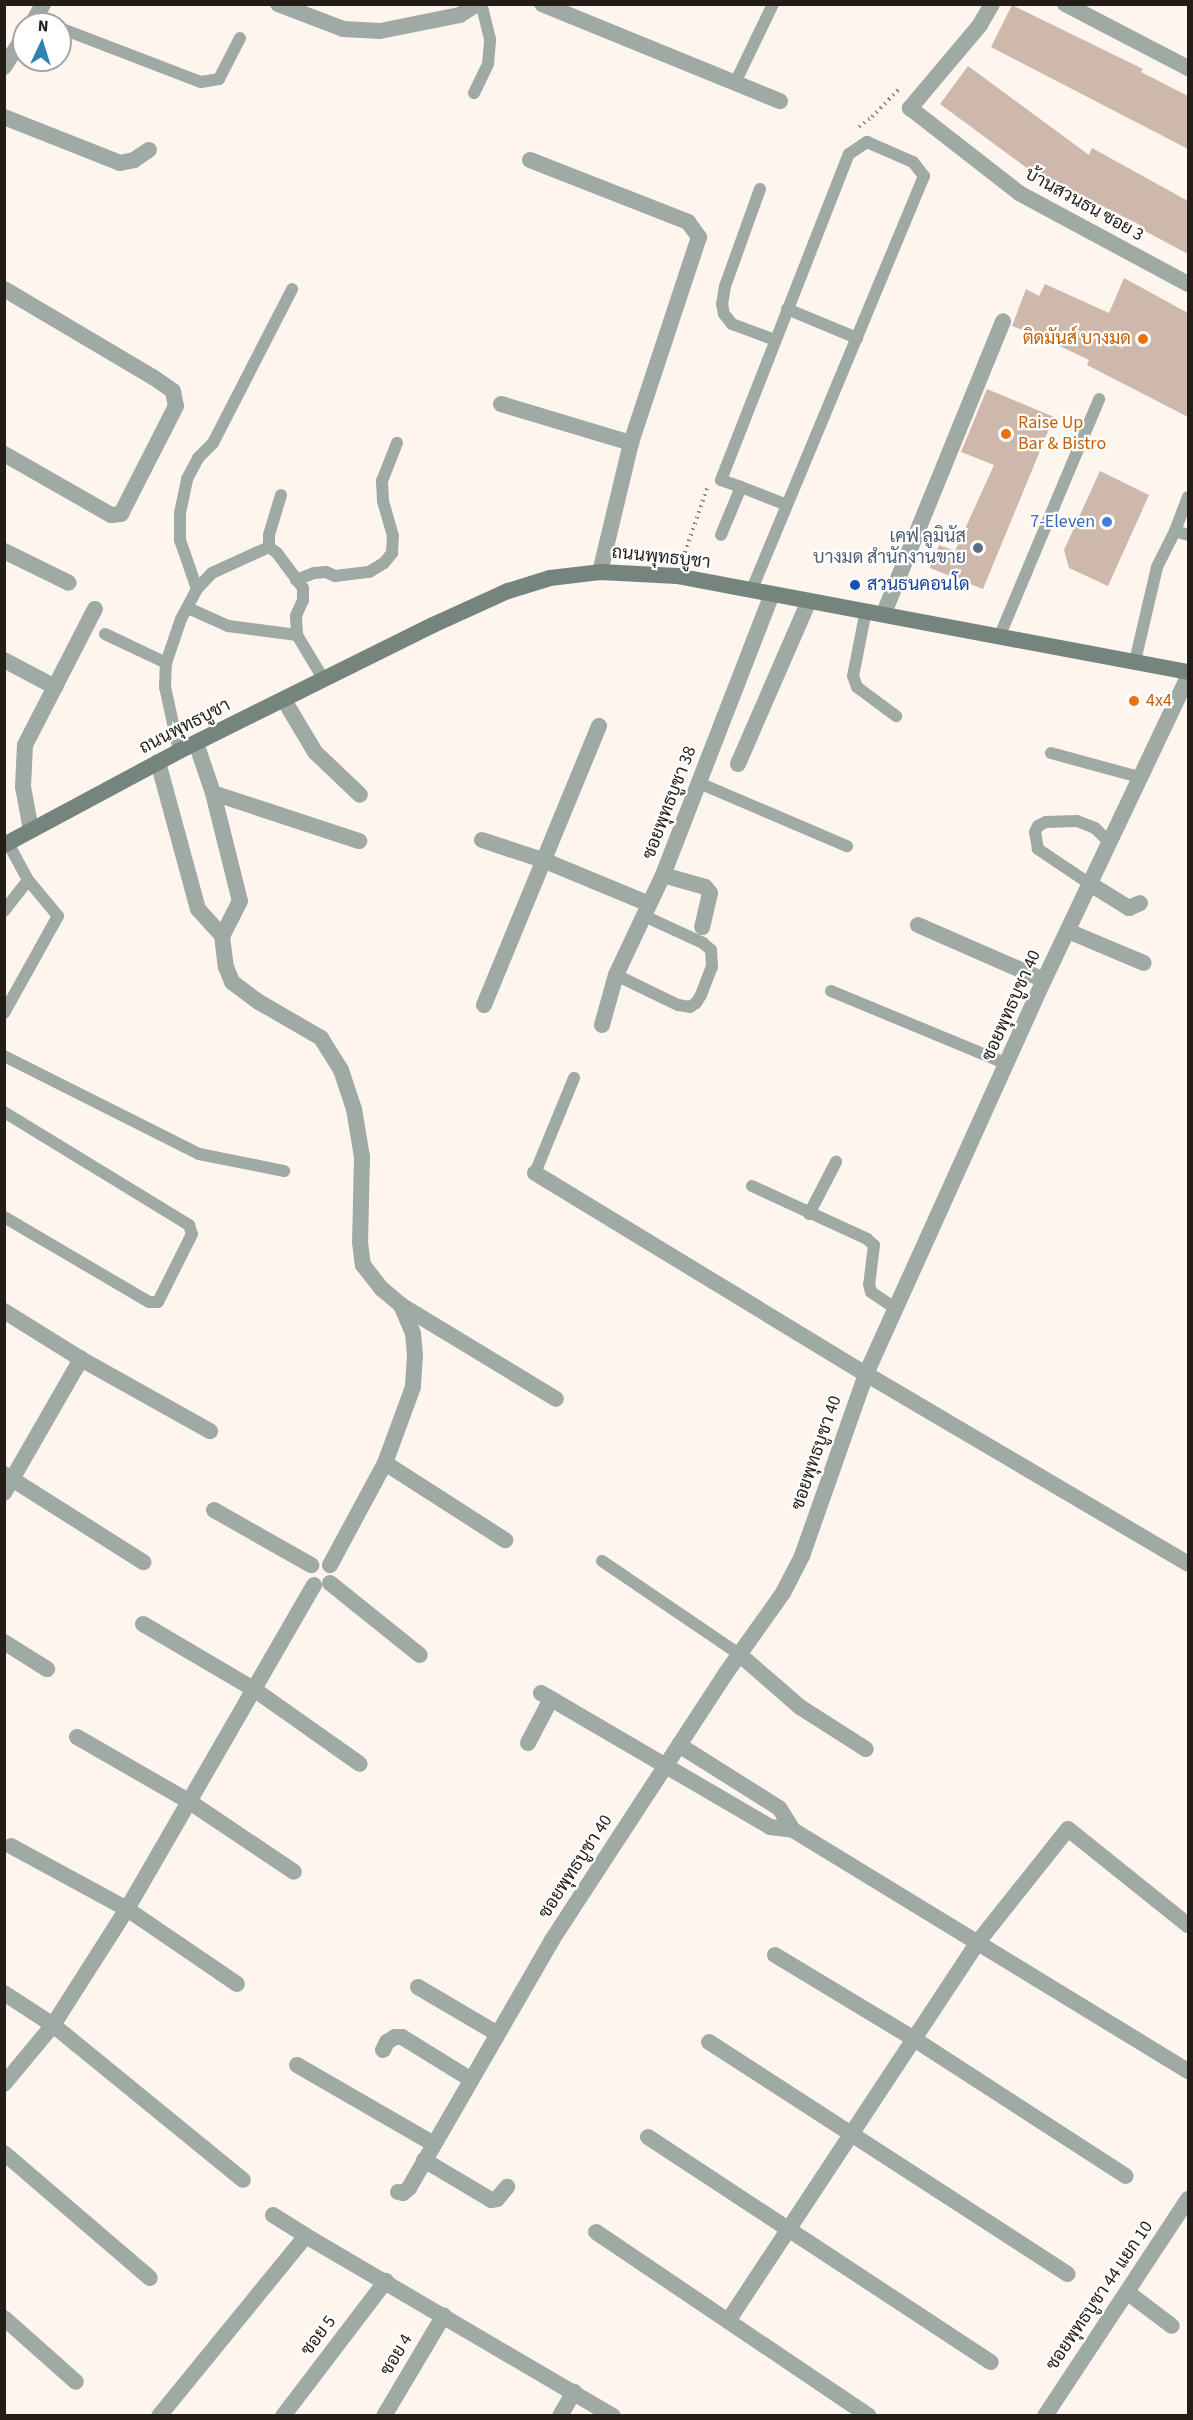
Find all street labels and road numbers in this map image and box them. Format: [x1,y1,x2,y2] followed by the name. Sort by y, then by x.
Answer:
[1021,163,1147,247] street label: บ้านสวนธน ซอย 3
[611,542,711,574] street label: ถนนพุทธบูชา
[136,695,234,759] street label: ถนนพุทธบูชา
[639,743,701,863] street label: ซอยพุทธบูชา 38
[978,947,1046,1065] street label: ซอยพุทธบูชา 40
[787,1393,847,1513] street label: ซอยพุทธบูชา 40
[534,1811,618,1923] street label: ซอยพุทธบูชา 40
[1042,2217,1158,2375] street label: ซอยพุทธบูชา 44 แยก 10
[297,2312,341,2360] street label: ซอย 5
[376,2330,418,2380] street label: ซอย 4

